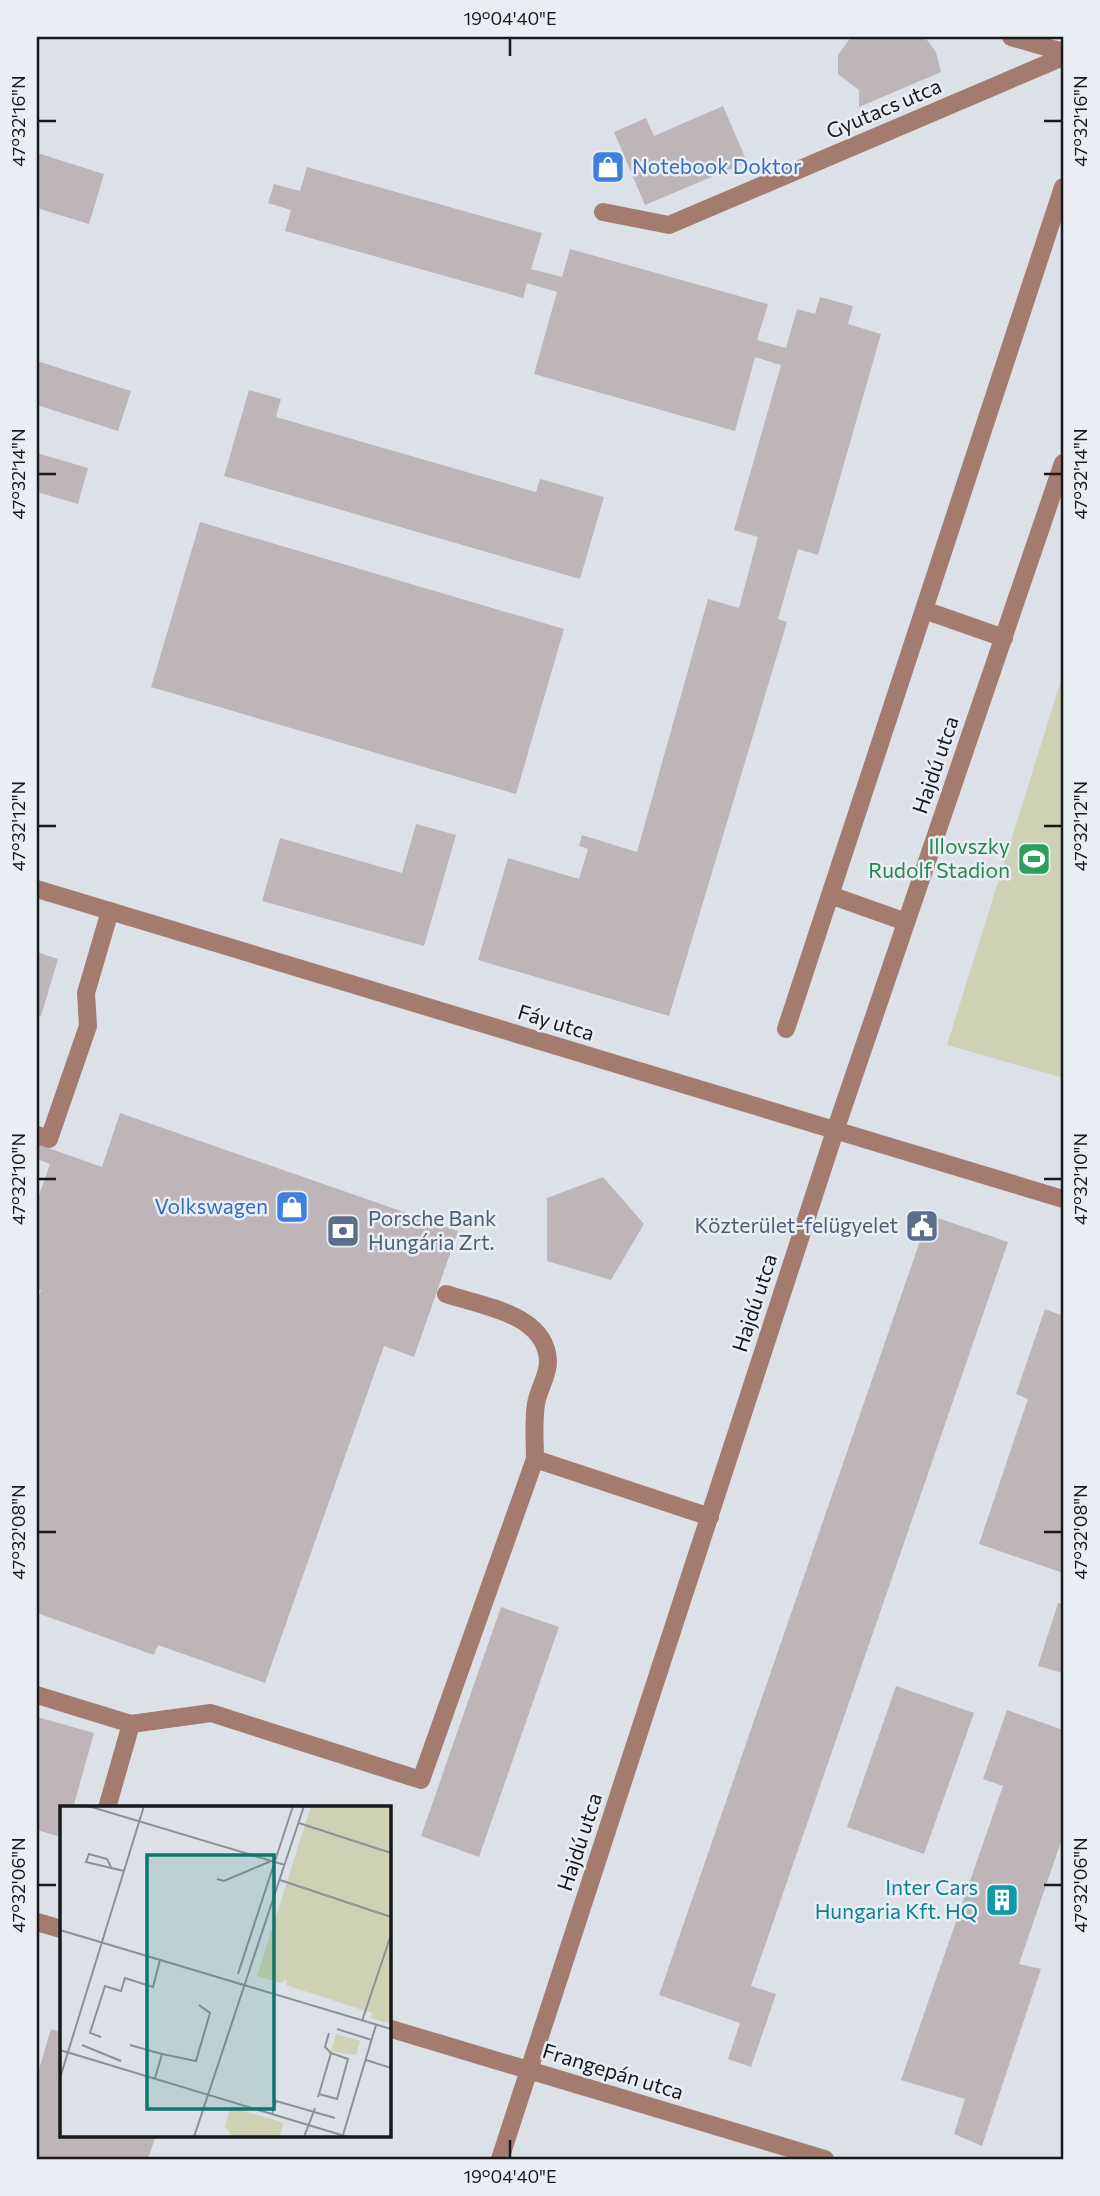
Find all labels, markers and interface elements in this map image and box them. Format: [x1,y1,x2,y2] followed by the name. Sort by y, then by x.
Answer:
[463,7,557,29] text: 19°04'40"E
[822,72,945,143] street label: Gyutacs utca
[7,75,29,167] text: 47°32'16"N
[1069,75,1091,167] text: 47°32'16"N
[589,148,627,186] shop icon: Notebook Doktor
[632,153,801,178] place label: Notebook Doktor
[7,428,29,520] text: 47°32'14"N
[1069,428,1091,520] text: 47°32'14"N
[906,712,963,817] street label: Hajdú utca
[7,781,29,871] text: 47°32'12"N
[1069,781,1091,871] text: 47°32'12"N
[868,833,1010,882] place label: Illovszky Rudolf Stadion
[1015,840,1053,878] sports icon: Illovszky Rudolf Stadion
[515,998,598,1045] street label: Fáy utca
[7,1133,29,1225] text: 47°32'10"N
[1069,1133,1091,1225] text: 47°32'10"N
[273,1188,311,1226] shop icon: Volkswagen
[155,1193,268,1218] place label: Volkswagen
[368,1205,496,1254] place label: Porsche Bank Hungária Zrt.
[903,1207,941,1245] public building icon: Közterület-felügyelet
[324,1212,362,1250] bank icon: Porsche Bank Hungária Zrt.
[695,1212,898,1237] place label: Közterület-felügyelet
[726,1250,781,1355] street label: Hajdú utca
[7,1484,29,1580] text: 47°32'08"N
[1069,1484,1091,1580] text: 47°32'08"N
[551,1789,606,1894] street label: Hajdú utca
[60,1806,390,2136] inset map
[7,1837,29,1933] text: 47°32'06"N
[1069,1837,1091,1933] text: 47°32'06"N
[815,1874,978,1923] place label: Inter Cars Hungaria Kft. HQ
[983,1881,1021,1919] building icon: Inter Cars Hungaria Kft. HQ
[540,2037,687,2104] street label: Frangepán utca
[463,2165,557,2187] text: 19°04'40"E

